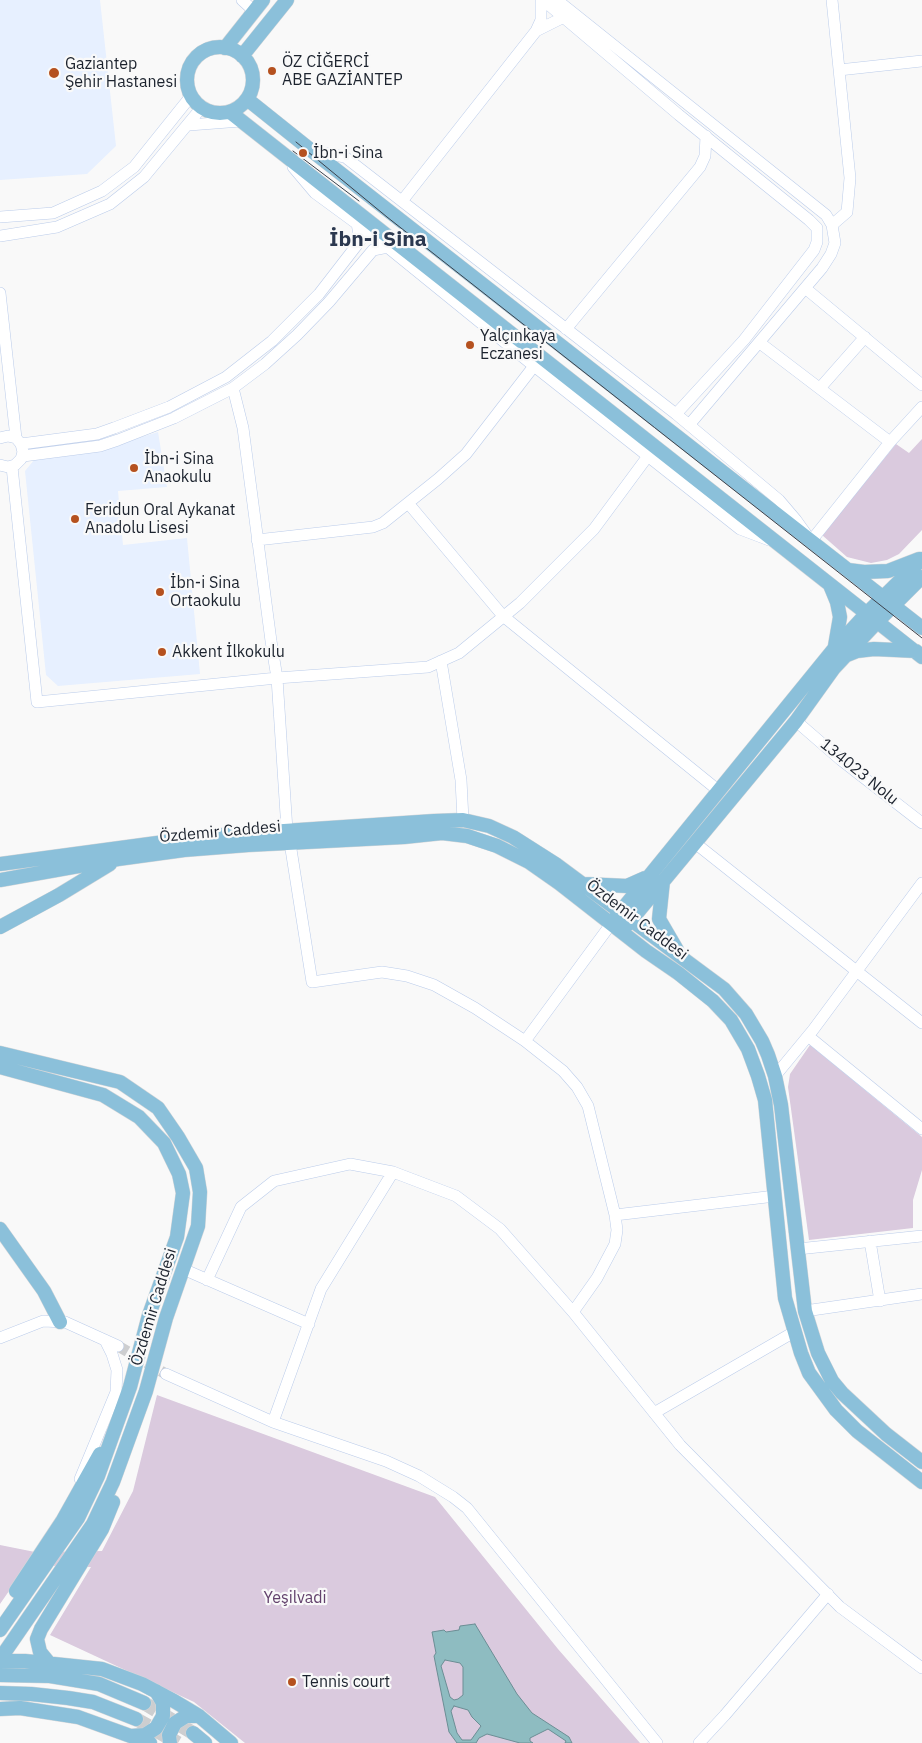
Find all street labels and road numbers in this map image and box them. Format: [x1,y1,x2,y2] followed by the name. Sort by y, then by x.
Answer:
[816,735,902,809] street label: 134023 Nolu
[158,817,282,847] street label: Özdemir Caddesi
[583,876,691,964] street label: Özdemir Caddesi
[127,1246,181,1368] street label: Özdemir Caddesi

